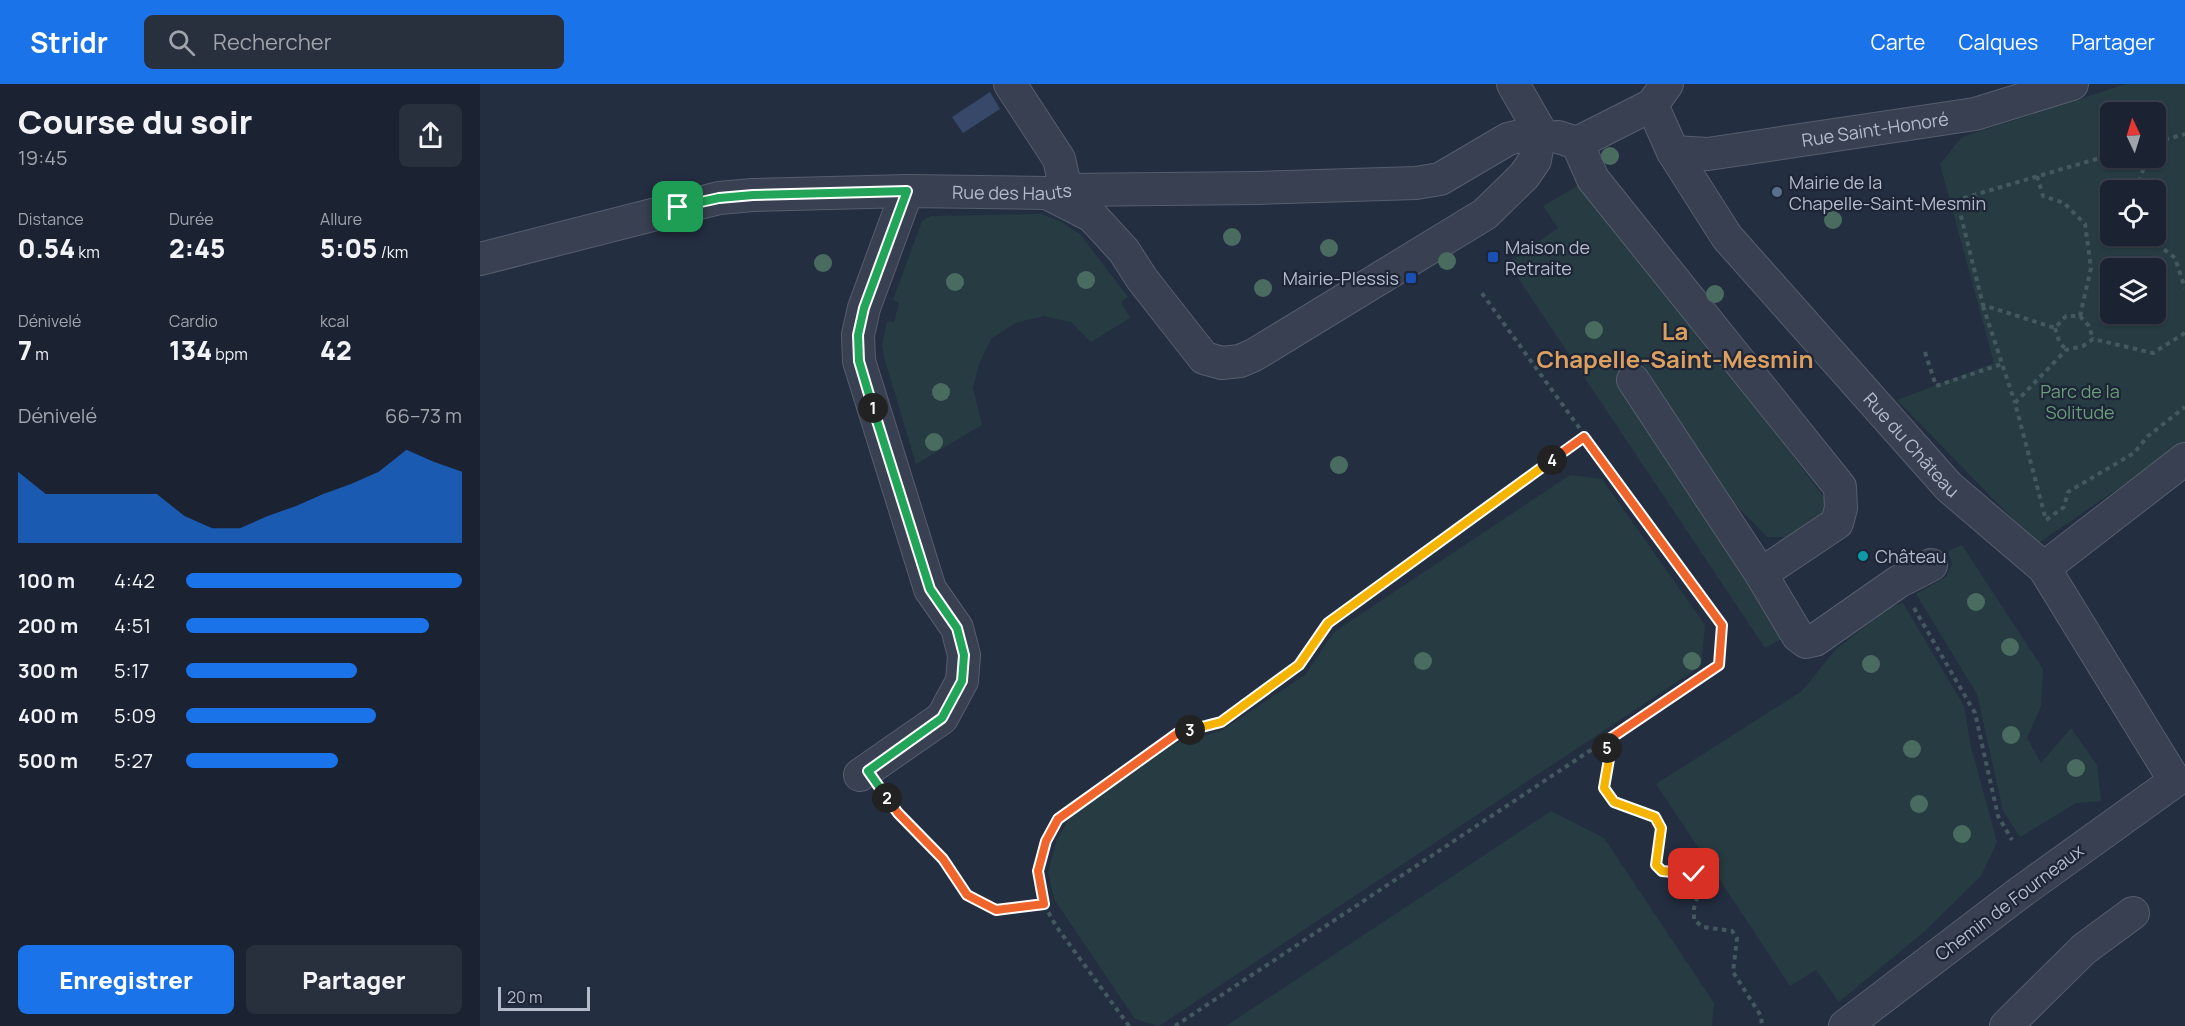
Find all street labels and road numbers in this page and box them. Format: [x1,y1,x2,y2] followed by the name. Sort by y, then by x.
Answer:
[1800,106,1950,152] street label: Rue Saint-Honoré
[952,178,1072,205] street label: Rue des Hauts
[1858,387,1964,503] street label: Rue du Château
[1930,838,2089,966] street label: Chemin de Fourneaux

